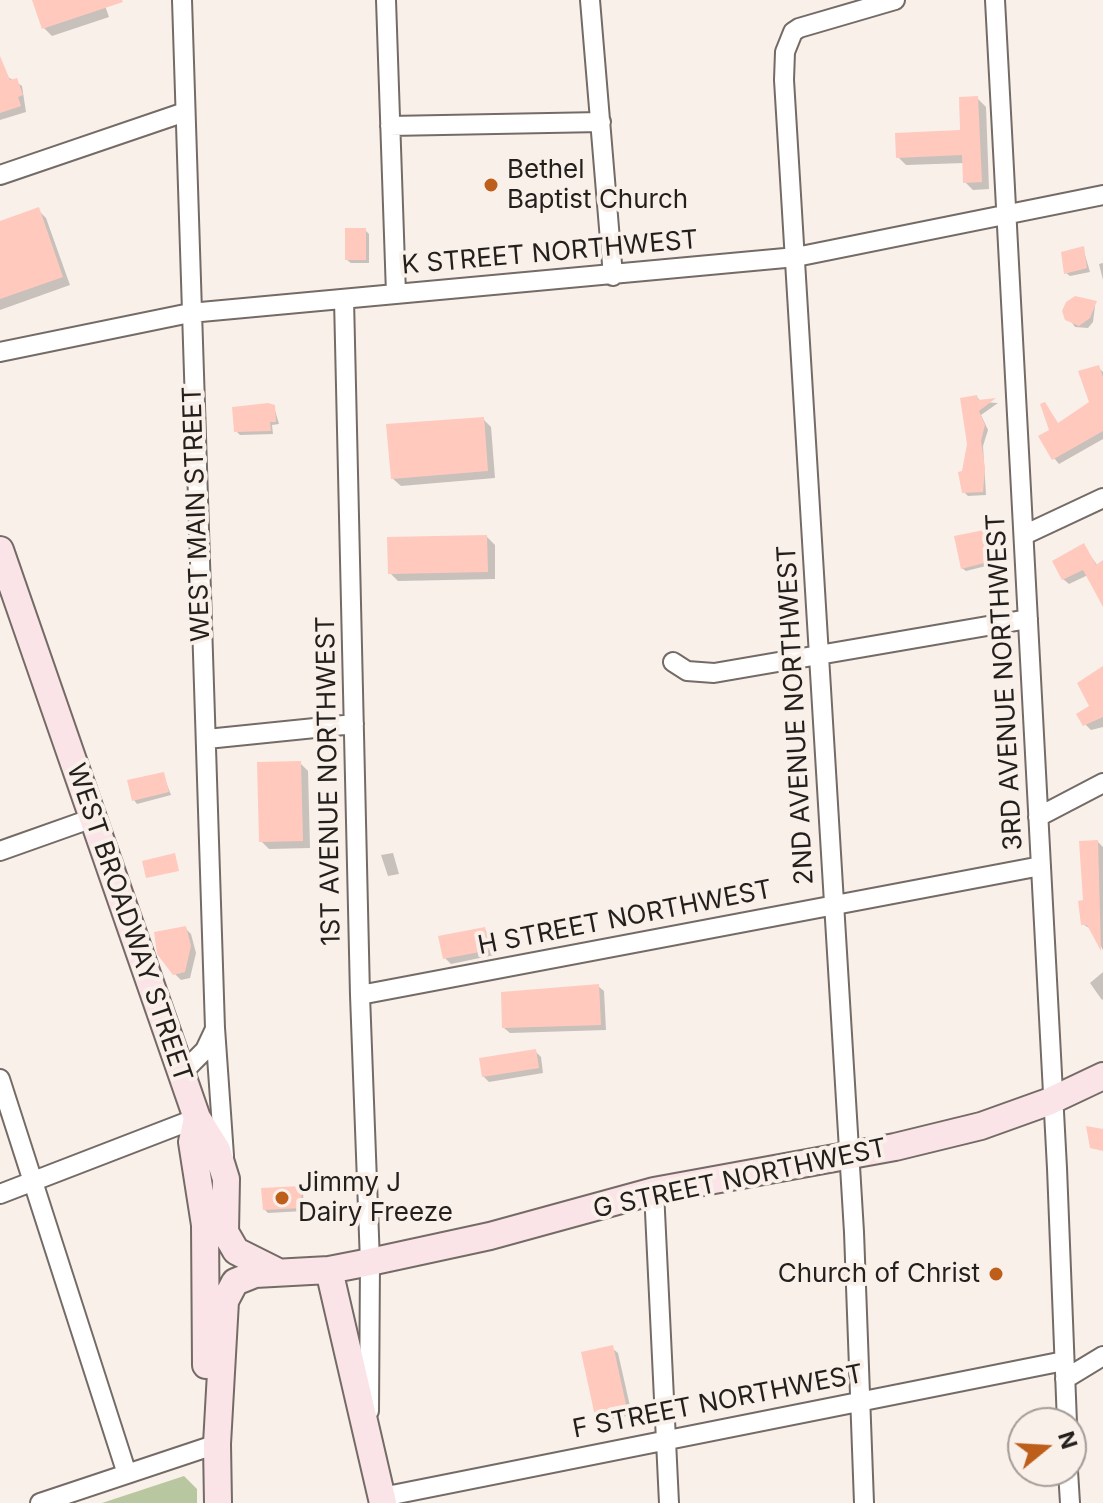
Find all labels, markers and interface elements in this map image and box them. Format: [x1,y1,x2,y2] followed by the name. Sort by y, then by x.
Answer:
[507,154,688,216] place label: Bethel Baptist Church
[482,176,500,194] marker: Bethel Baptist Church
[401,225,699,281] street label: K STREET NORTHWEST
[177,386,217,642] street label: WEST MAIN STREET
[981,513,1029,851] street label: 3RD AVENUE NORTHWEST
[772,544,820,886] street label: 2ND AVENUE NORTHWEST
[311,616,347,946] street label: 1ST AVENUE NORTHWEST
[60,760,198,1086] street label: WEST BROADWAY STREET
[475,874,775,962] street label: H STREET NORTHWEST
[590,1133,890,1225] street label: G STREET NORTHWEST
[298,1167,453,1228] place label: Jimmy J Dairy Freeze
[273,1189,291,1207] marker: Jimmy J Dairy Freeze
[778,1258,980,1290] place label: Church of Christ
[987,1265,1005,1283] marker: Church of Christ
[570,1359,866,1445] street label: F STREET NORTHWEST
[1007,1407,1087,1487] north arrow
[1053,1428,1083,1452] text: N

